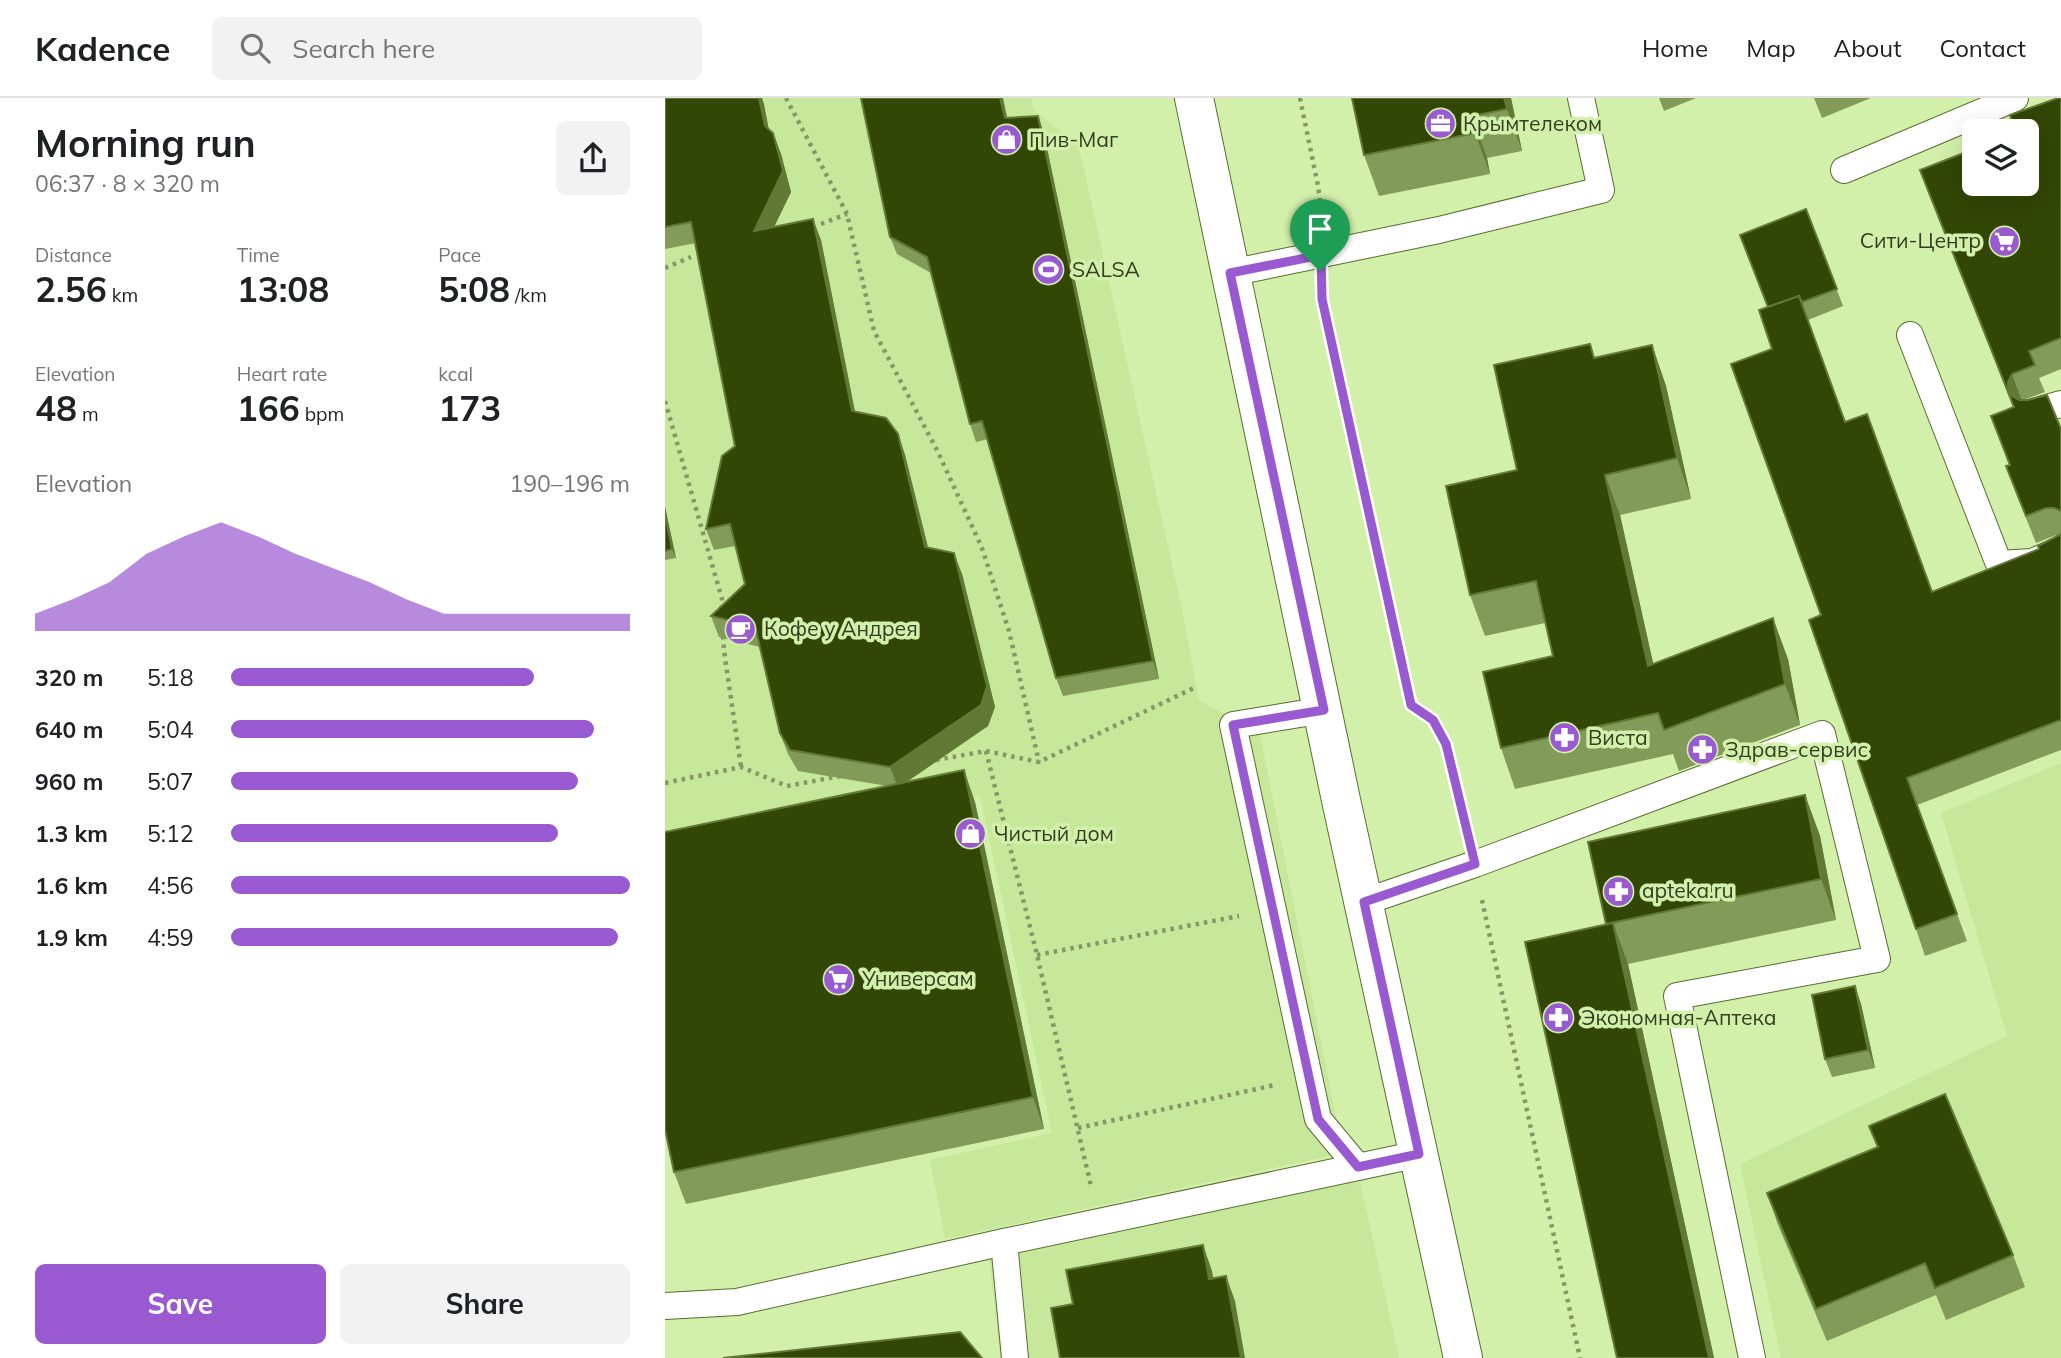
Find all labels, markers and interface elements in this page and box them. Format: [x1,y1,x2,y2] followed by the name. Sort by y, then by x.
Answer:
[212,17,702,80] search box
[35,28,170,69] text: Kadence
[236,29,274,67] icon: search
[292,32,435,65] text: Search here
[1642,33,1708,63] text: Home
[1746,33,1796,63] text: Map
[1834,33,1902,63] text: About
[1940,33,2026,63] text: Contact
[1423,107,1457,141] office icon: Крымтелеком
[1463,110,1602,136] place label: Крымтелеком
[35,119,256,167] text: Morning run
[1962,119,2039,196] map controls
[1962,119,2039,196] button: layers
[556,121,630,195] button: share
[989,123,1023,157] shop icon: Пив-Маг
[1029,126,1119,152] place label: Пив-Маг
[35,169,220,198] text: 06:37 · 8 × 320 m
[1290,199,1350,271] pin
[1301,210,1339,248] icon: arrive
[1987,224,2021,258] supermarket icon: Сити-Центр
[1860,227,1981,253] place label: Сити-Центр
[35,243,112,267] text: Distance
[237,243,280,267] text: Time
[438,243,481,267] text: Pace
[1032,253,1066,287] sports icon: SALSA
[1072,256,1141,282] place label: SALSA
[35,267,107,311] text: 2.56
[237,267,329,311] text: 13:08
[438,267,510,311] text: 5:08
[107,283,138,307] text: km
[510,283,547,307] text: /km
[35,362,115,386] text: Elevation
[237,362,327,386] text: Heart rate
[438,362,473,386] text: kcal
[35,386,77,430] text: 48
[237,386,300,430] text: 166
[438,386,501,430] text: 173
[77,402,99,426] text: m
[300,402,344,426] text: bpm
[35,469,132,498] text: Elevation
[509,469,630,498] text: 190–196 m
[724,612,758,646] cafe icon: Кофе у Андрея
[764,615,918,641] place label: Кофе у Андрея
[35,663,103,692] text: 320 m
[147,663,194,692] text: 5:18
[35,715,103,744] text: 640 m
[147,715,194,744] text: 5:04
[1548,721,1582,755] pharmacy icon: Виста
[1588,724,1648,750] place label: Виста
[1685,733,1719,767] pharmacy icon: Здрав-сервис
[1725,736,1868,762] place label: Здрав-сервис
[35,767,103,796] text: 960 m
[147,767,194,796] text: 5:07
[954,817,988,851] shop icon: Чистый дом
[35,819,108,848] text: 1.3 km
[147,819,194,848] text: 5:12
[994,820,1114,846] place label: Чистый дом
[35,871,108,900] text: 1.6 km
[147,871,194,900] text: 4:56
[1602,874,1636,908] pharmacy icon: apteka.ru
[1642,877,1734,903] place label: apteka.ru
[35,923,108,952] text: 1.9 km
[147,923,194,952] text: 4:59
[822,962,856,996] supermarket icon: Универсам
[861,965,974,991] place label: Универсам
[1541,1001,1575,1035] pharmacy icon: Экономная-Аптека
[1581,1004,1777,1030] place label: Экономная-Аптека
[35,1264,326,1344] button: Save
[340,1264,630,1344] button: Share

